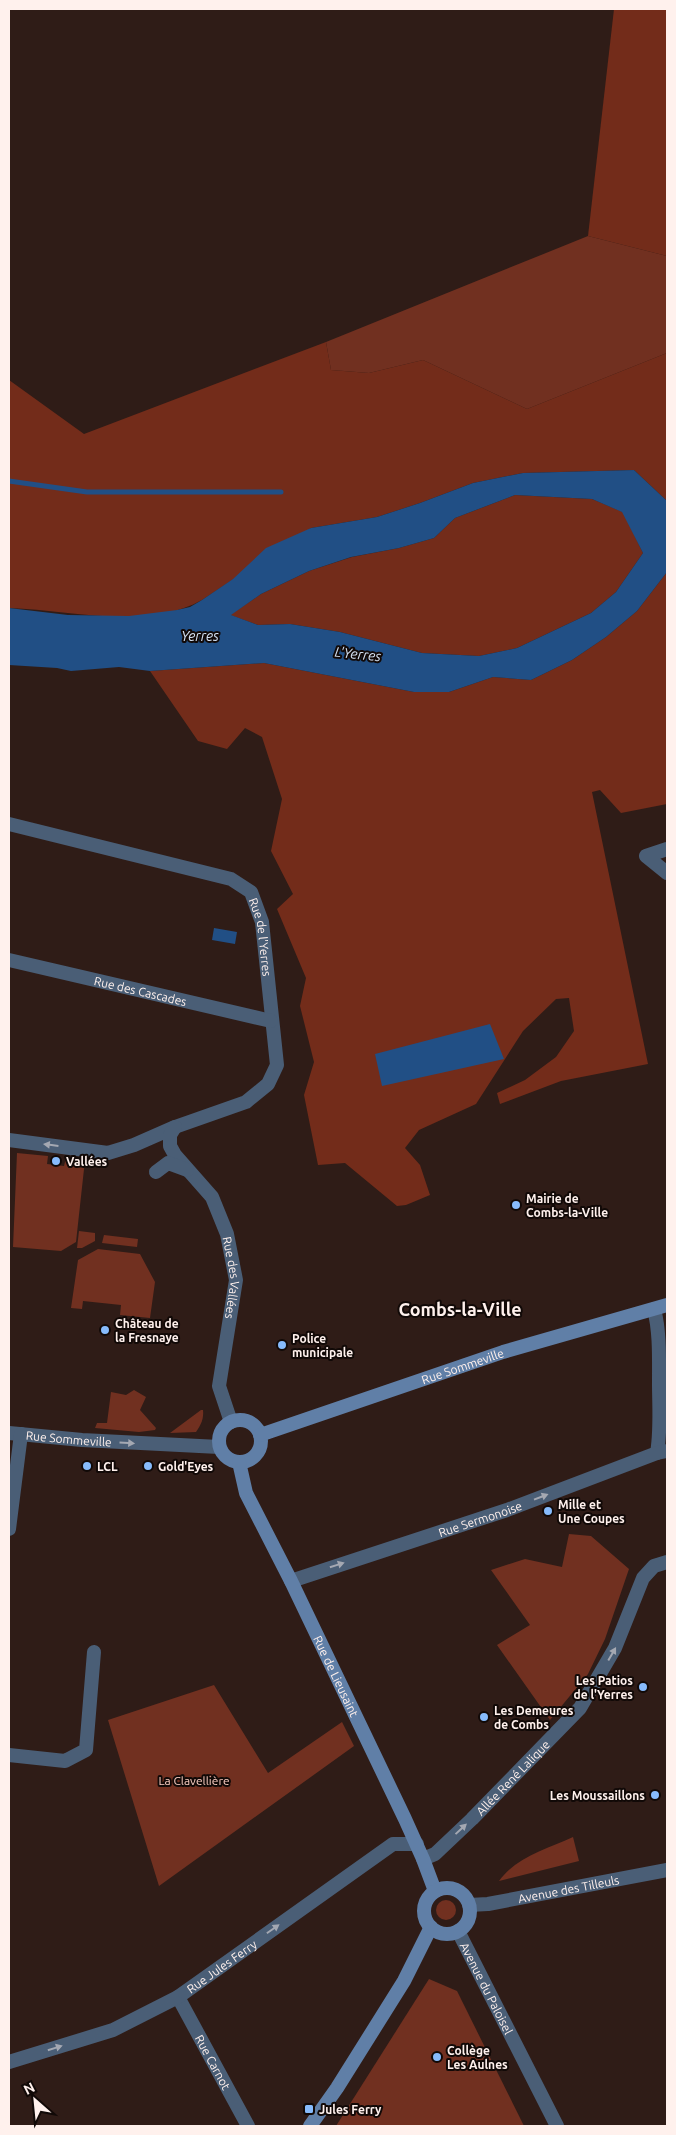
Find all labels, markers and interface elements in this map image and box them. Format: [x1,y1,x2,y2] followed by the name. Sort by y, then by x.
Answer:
[181,628,219,644] water label: Yerres
[334,644,382,664] water label: L'Yerres
[247,896,274,977] street label: Rue de l'Yerres
[93,974,188,1008] street label: Rue des Cascades
[43,1141,59,1149] one-way arrow
[50,1155,62,1167] marker: Vallées
[66,1155,108,1168] place label: Vallées
[526,1192,608,1219] place label: Mairie de Combs-la-Ville
[510,1199,522,1211] marker: Mairie de Combs-la-Ville
[221,1235,243,1320] street label: Rue des Vallées
[398,1299,522,1319] district label: Combs-la-Ville
[115,1317,179,1344] place label: Château de la Fresnaye
[99,1324,111,1336] marker: Château de la Fresnaye
[292,1332,353,1359] place label: Police municipale
[276,1339,288,1351] marker: Police municipale
[420,1346,505,1386] street label: Rue Sommeville
[25,1428,112,1448] street label: Rue Sommeville
[119,1439,135,1447] one-way arrow
[81,1460,93,1472] marker: LCL
[97,1460,118,1473] place label: LCL
[142,1460,154,1472] marker: Gold'Eyes
[158,1460,214,1473] place label: Gold'Eyes
[534,1493,549,1501] one-way arrow
[558,1498,625,1525] place label: Mille et Une Coupes
[437,1499,524,1539] street label: Rue Sermonoise
[542,1505,554,1517] marker: Mille et Une Coupes
[330,1561,345,1569] one-way arrow
[312,1633,362,1719] street label: Rue de Lieusaint
[608,1646,616,1661] one-way arrow
[573,1674,633,1701] place label: Les Patios de l'Yerres
[637,1681,649,1693] marker: Les Patios de l'Yerres
[494,1704,574,1731] place label: Les Demeures de Combs
[478,1711,490,1723] marker: Les Demeures de Combs
[473,1737,552,1818] street label: Allée René Lalique
[158,1774,230,1787] park label: La Clavellière
[550,1789,645,1802] place label: Les Moussaillons
[649,1789,661,1801] marker: Les Moussaillons
[455,1823,467,1835] one-way arrow
[517,1873,620,1905] street label: Avenue des Tilleuls
[266,1924,280,1934] one-way arrow
[184,1937,259,1995] street label: Rue Jules Ferry
[458,1940,516,2036] street label: Avenue du Paloisel
[193,2032,234,2092] street label: Rue Carnot
[48,2043,63,2051] one-way arrow
[447,2044,508,2071] place label: Collège Les Aulnes
[431,2051,443,2063] marker: Collège Les Aulnes
[10,2075,60,2125] north arrow
[21,2079,37,2098] text: N
[303,2103,315,2115] marker: Jules Ferry
[319,2103,382,2116] place label: Jules Ferry

